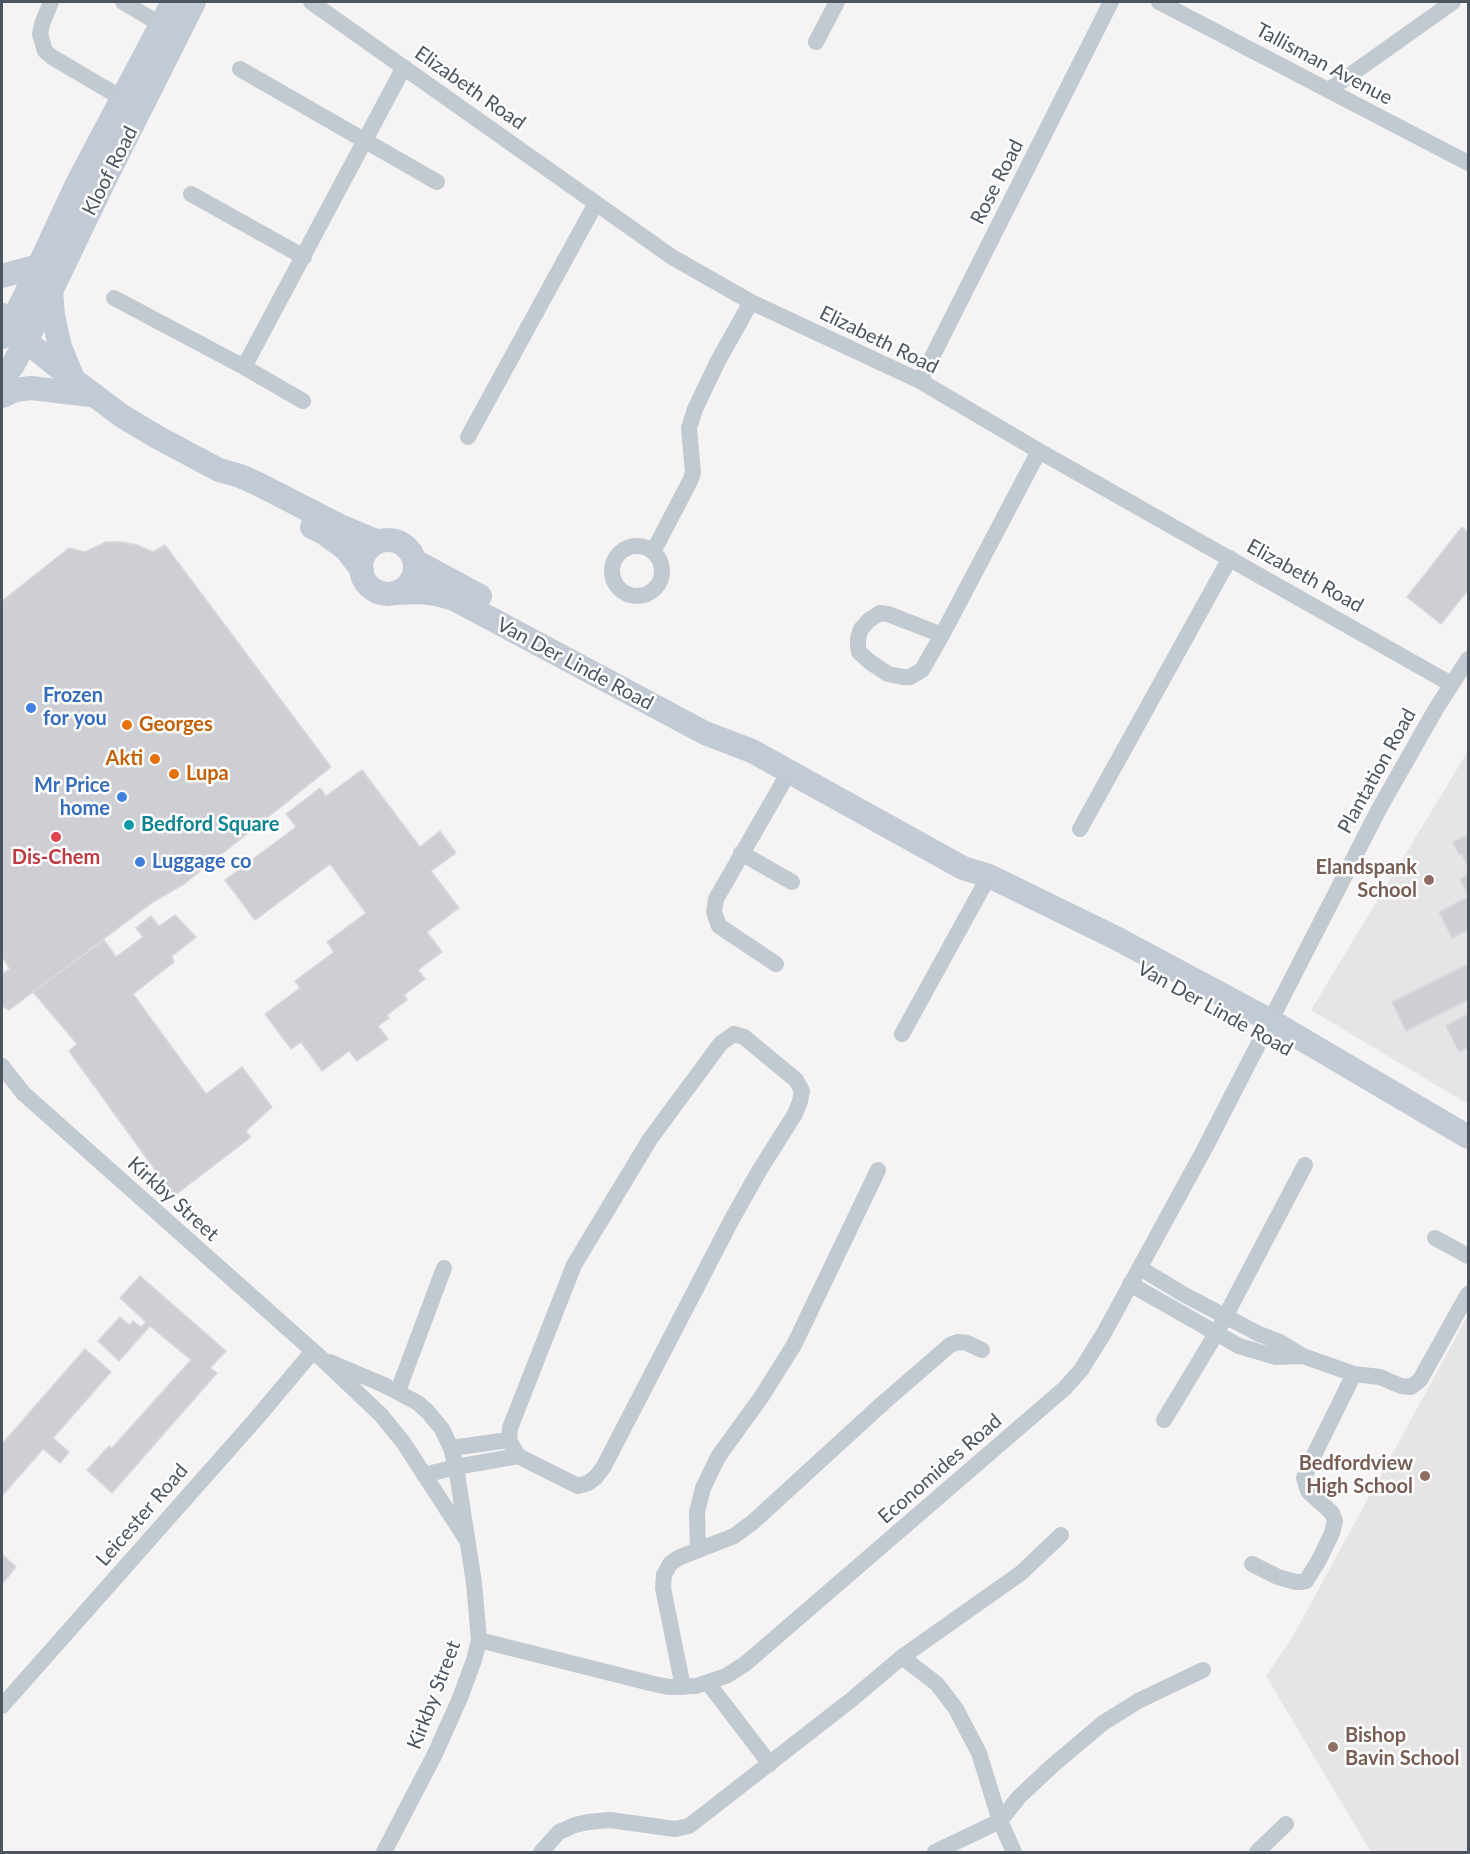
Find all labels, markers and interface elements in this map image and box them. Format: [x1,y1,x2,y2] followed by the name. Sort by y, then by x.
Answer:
[1252,18,1396,110] street label: Tallisman Avenue
[410,41,530,135] street label: Elizabeth Road
[77,122,143,220] street label: Kloof Road
[965,136,1029,228] street label: Rose Road
[816,301,942,379] street label: Elizabeth Road
[1243,534,1367,618] street label: Elizabeth Road
[493,613,657,715] street label: Van Der Linde Road
[43,684,107,731] place label: Frozen for you
[24,701,38,715] marker: Frozen for you
[1333,704,1421,838] street label: Plantation Road
[139,713,213,737] place label: Georges
[120,718,134,732] marker: Georges
[106,747,143,771] place label: Akti
[148,752,162,766] marker: Akti
[186,762,229,786] place label: Lupa
[167,767,181,781] marker: Lupa
[34,774,110,821] place label: Mr Price home
[115,790,129,804] marker: Mr Price home
[141,813,279,837] place label: Bedford Square
[122,818,136,832] marker: Bedford Square
[49,830,63,844] marker: Dis-Chem
[12,846,100,870] place label: Dis-Chem
[152,850,251,874] place label: Luggage co
[133,855,147,869] marker: Luggage co
[1316,856,1417,903] place label: Elandspank School
[1422,873,1436,887] marker: Elandspank School
[1133,956,1297,1062] street label: Van Der Linde Road
[122,1152,224,1246] street label: Kirkby Street
[873,1409,1007,1529] street label: Economides Road
[1299,1452,1413,1499] place label: Bedfordview High School
[91,1459,193,1571] street label: Leicester Road
[1418,1469,1432,1483] marker: Bedfordview High School
[402,1637,466,1753] street label: Kirkby Street
[1345,1724,1460,1771] place label: Bishop Bavin School
[1326,1740,1340,1754] marker: Bishop Bavin School

